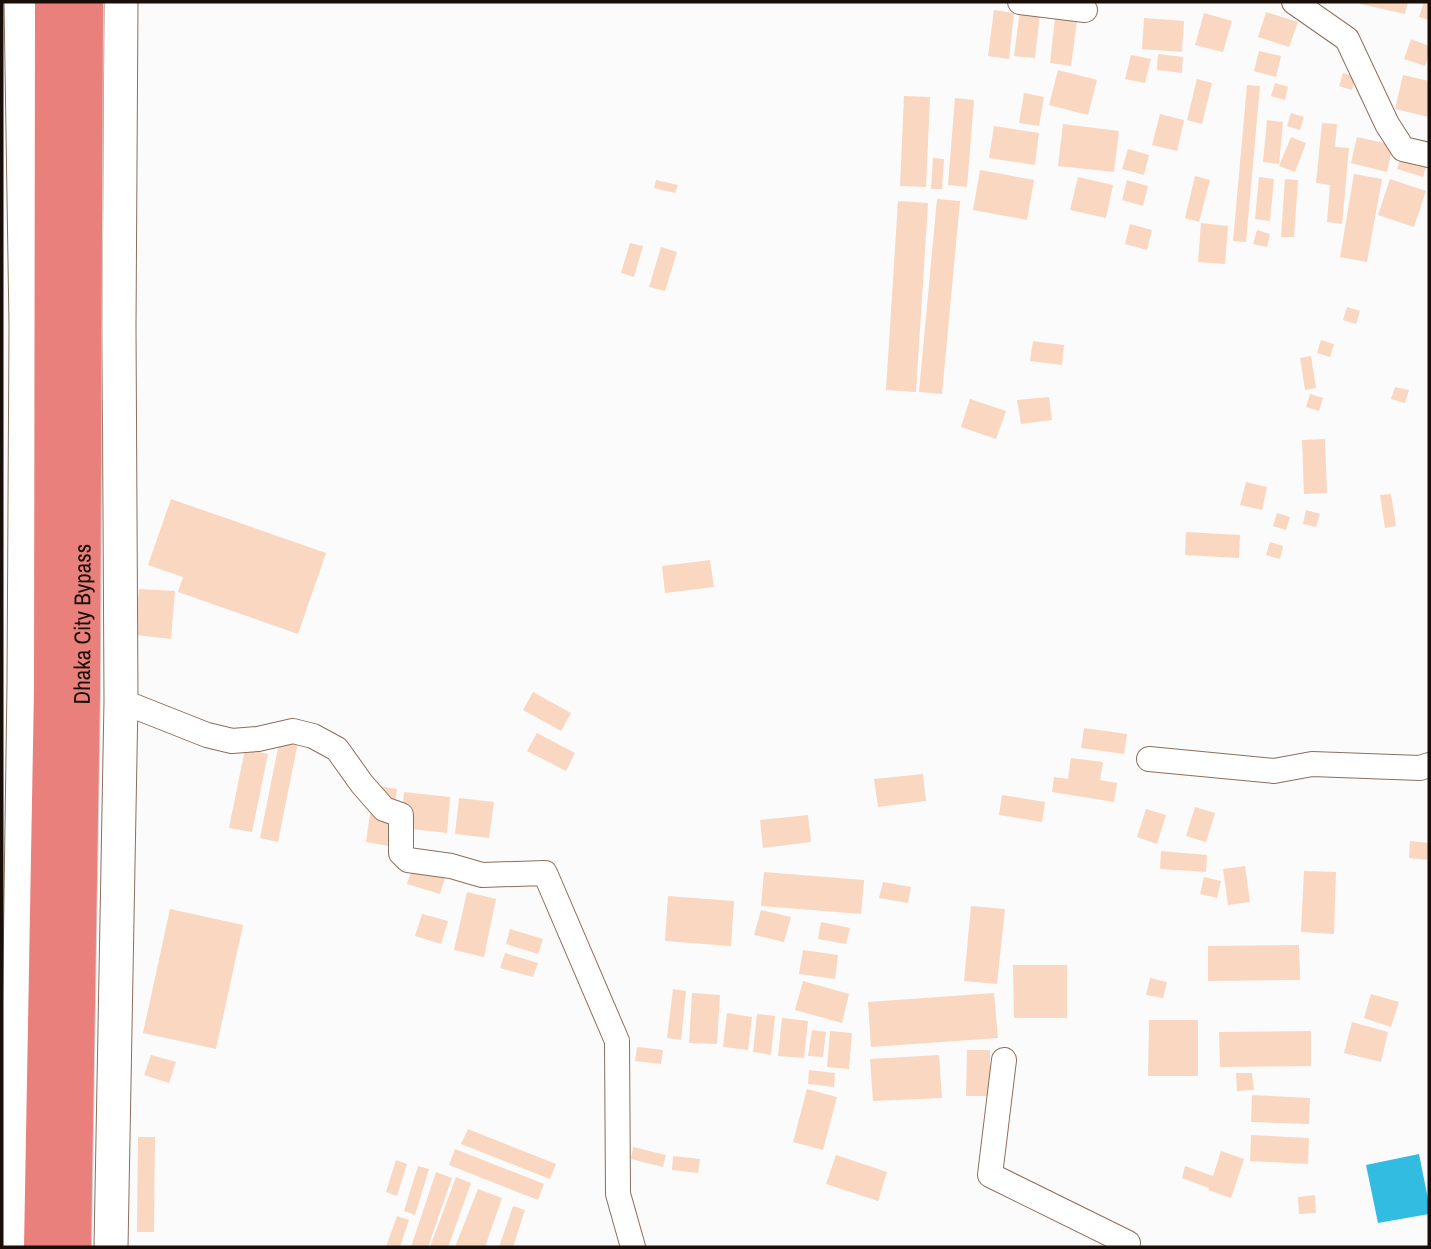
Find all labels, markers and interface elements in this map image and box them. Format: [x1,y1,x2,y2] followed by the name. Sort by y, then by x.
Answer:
[65,544,97,705] street label: Dhaka City Bypass

